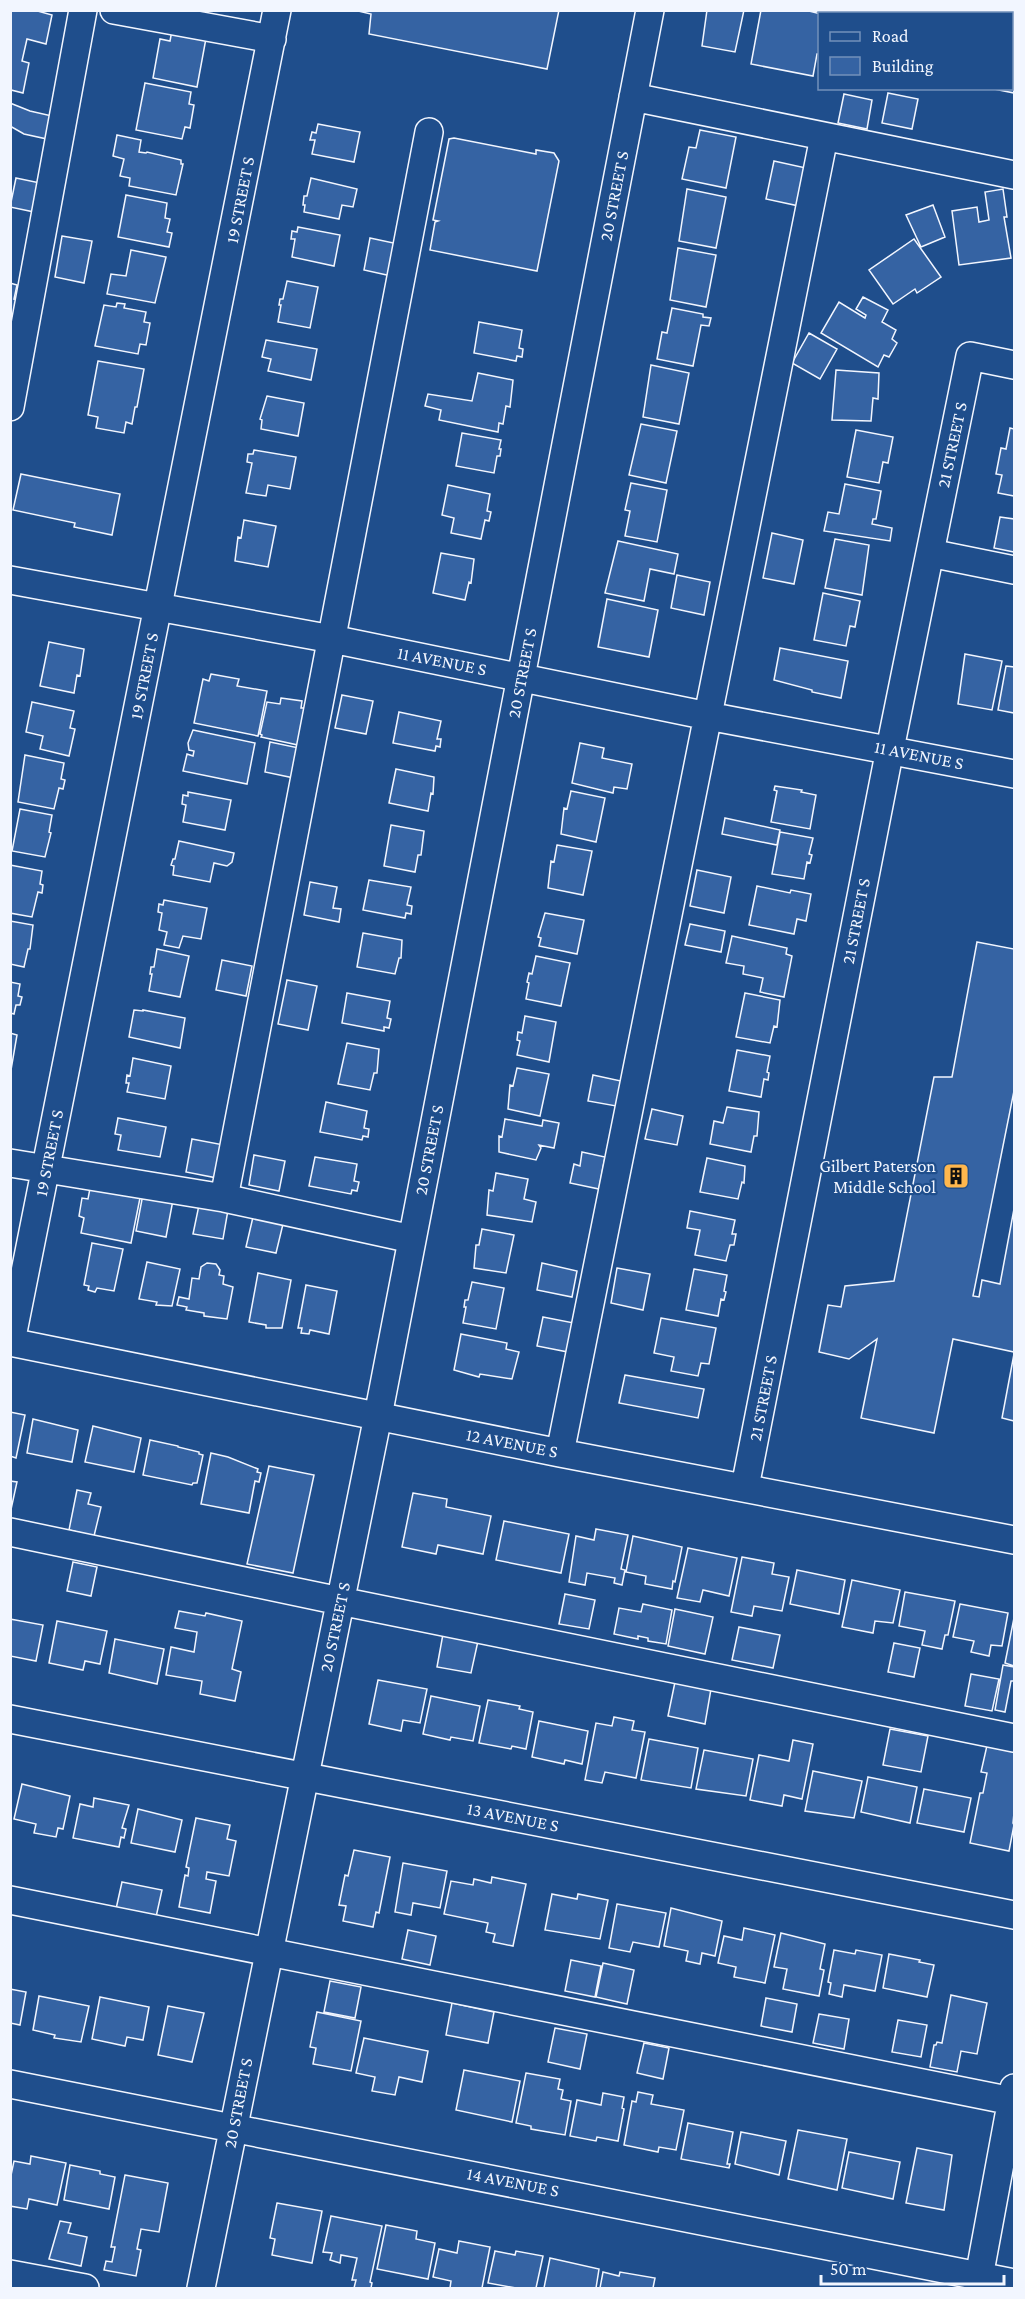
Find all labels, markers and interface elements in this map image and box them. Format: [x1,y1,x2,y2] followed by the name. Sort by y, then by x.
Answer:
[818,12,1013,90] legend
[872,26,909,46] text: Road
[872,56,934,76] text: Building
[595,149,633,243] street label: 20 STREET S
[222,155,258,245] street label: 19 STREET S
[933,400,971,490] street label: 21 STREET S
[503,626,541,720] street label: 20 STREET S
[126,631,162,721] street label: 19 STREET S
[396,643,488,679] street label: 11 AVENUE S
[873,737,965,773] street label: 11 AVENUE S
[838,876,874,966] street label: 21 STREET S
[410,1103,448,1197] street label: 20 STREET S
[31,1108,67,1198] street label: 19 STREET S
[819,1156,936,1197] place label: Gilbert Paterson Middle School
[941,1161,971,1191] building icon: Gilbert Paterson Middle School
[745,1353,781,1443] street label: 21 STREET S
[464,1424,560,1462] street label: 12 AVENUE S
[316,1580,354,1674] street label: 20 STREET S
[465,1798,561,1836] street label: 13 AVENUE S
[219,2056,257,2150] street label: 20 STREET S
[465,2163,561,2201] street label: 14 AVENUE S
[821,2248,1004,2286] scale bar
[830,2259,867,2279] text: 50 m

